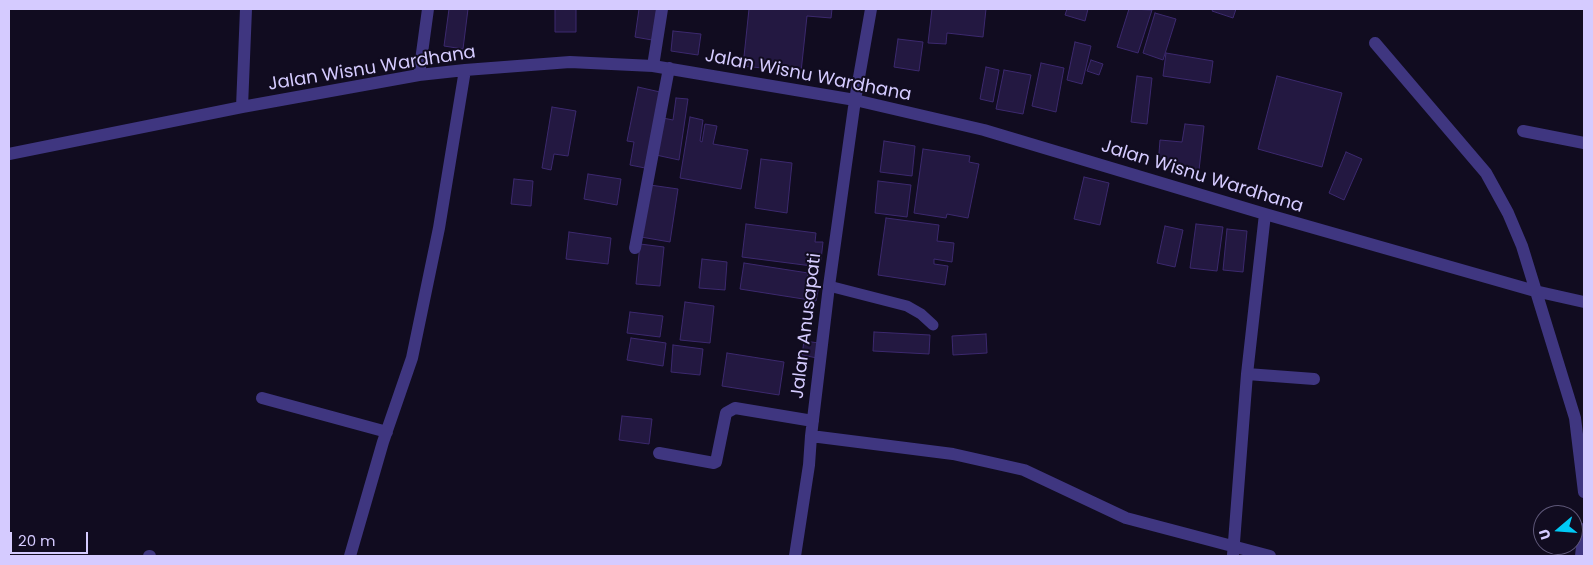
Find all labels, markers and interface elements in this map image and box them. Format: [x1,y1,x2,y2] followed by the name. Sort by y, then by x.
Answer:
[267,42,477,96] street label: Jalan Wisnu Wardhana
[703,45,913,107] street label: Jalan Wisnu Wardhana
[1098,136,1306,218] street label: Jalan Wisnu Wardhana
[787,252,827,400] street label: Jalan Anusapati
[1533,505,1583,555] north arrow
[12,522,90,554] scale bar
[1534,527,1556,542] text: U
[18,530,56,551] text: 20 m

